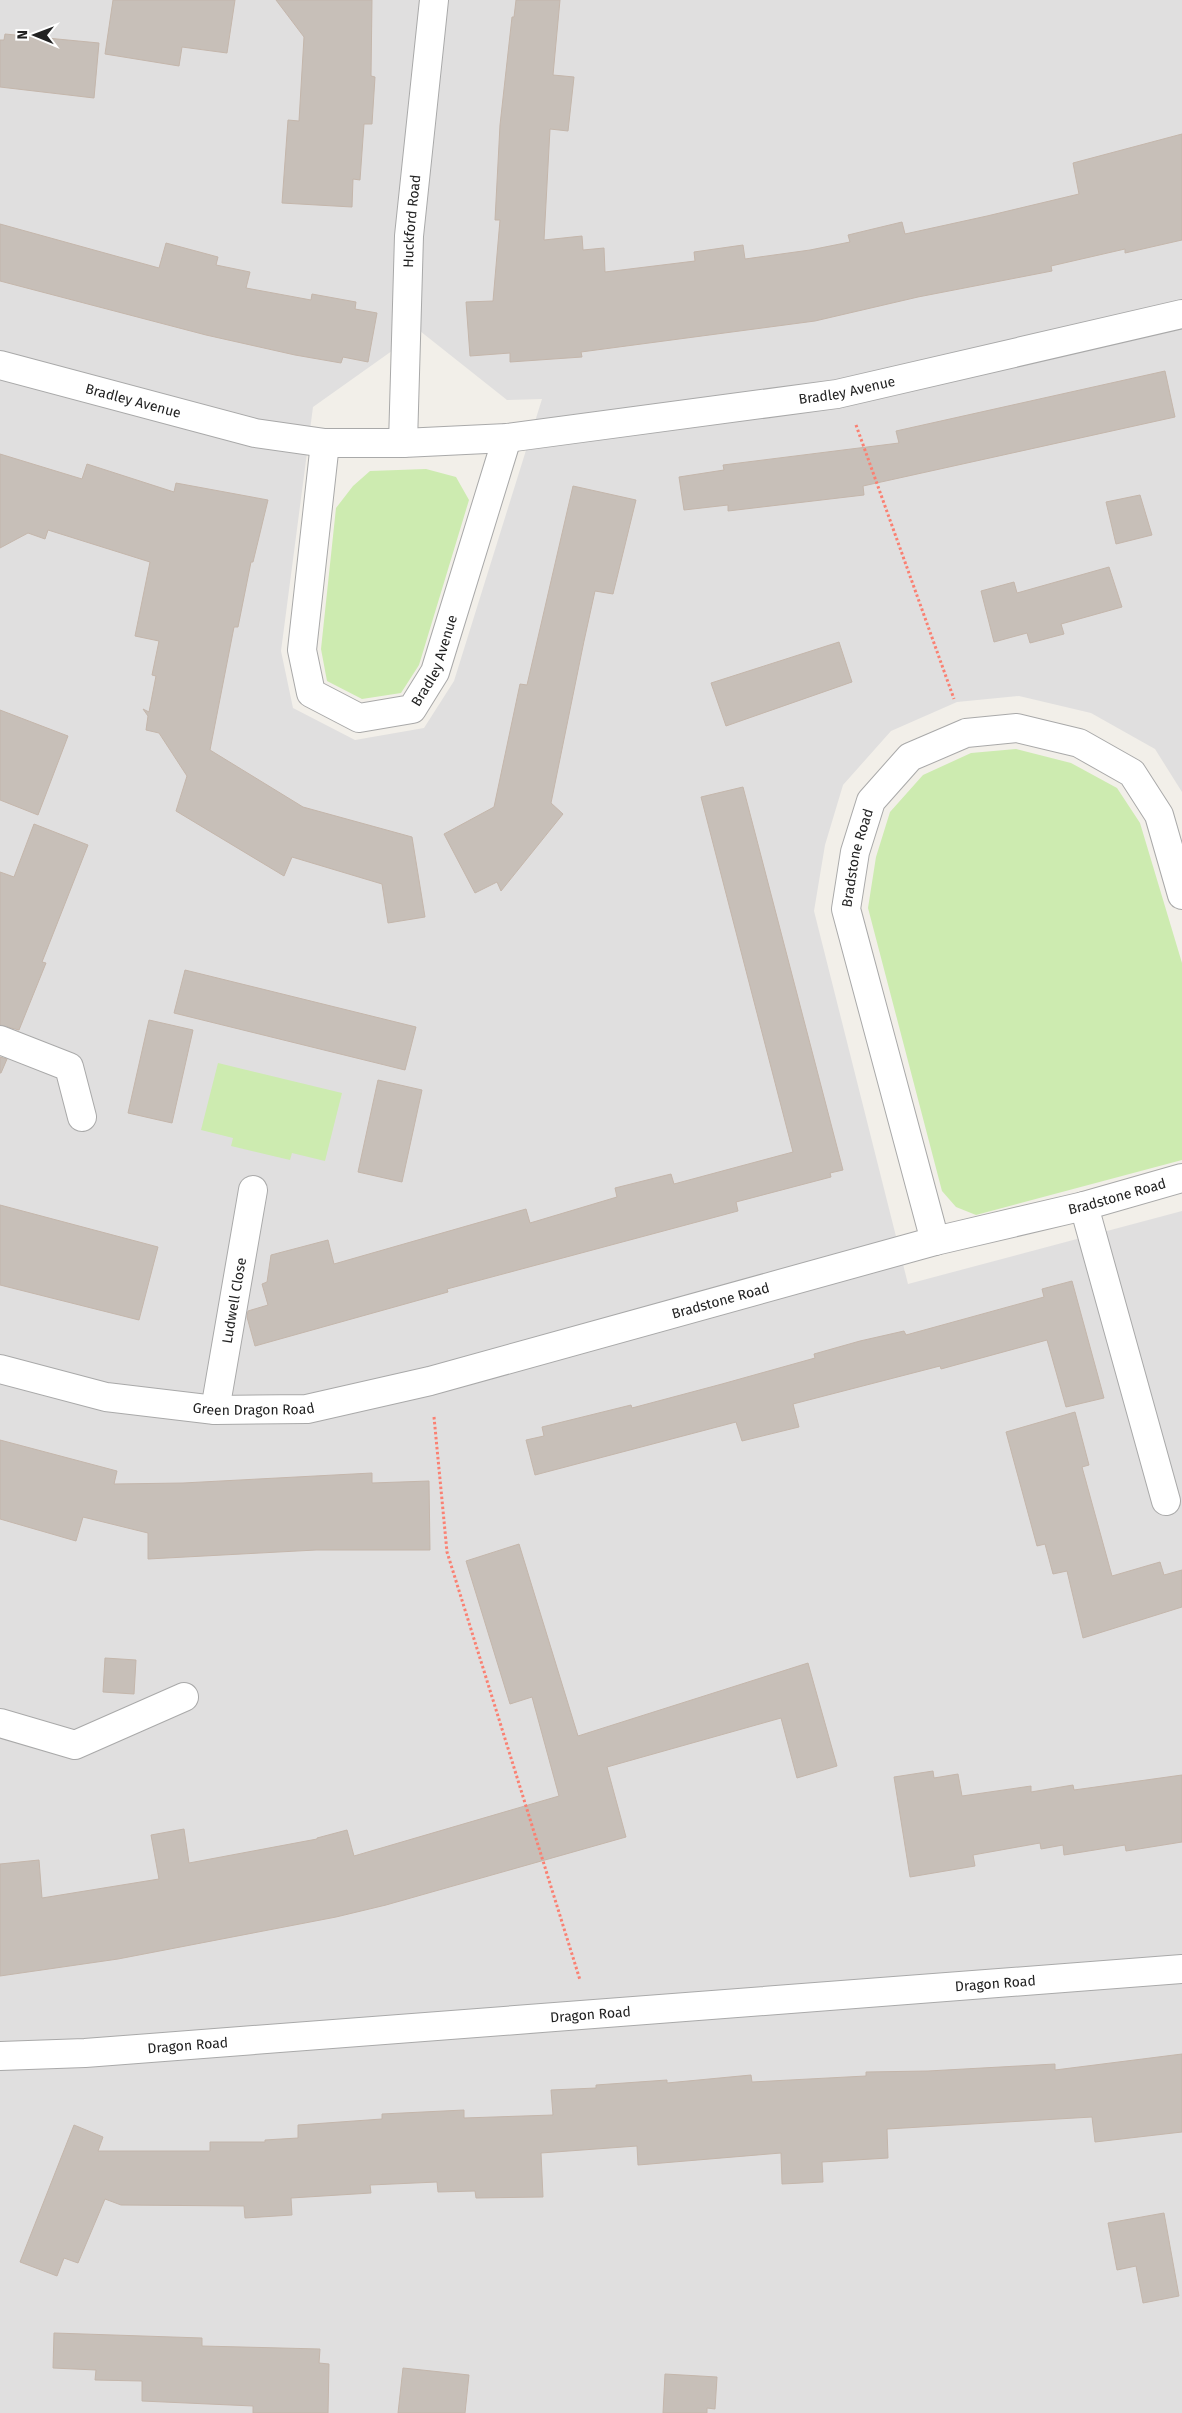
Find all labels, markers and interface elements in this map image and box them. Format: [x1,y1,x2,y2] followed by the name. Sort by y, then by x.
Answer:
[10,10,60,60] north arrow
[14,30,31,40] text: N
[400,174,424,268] street label: Huckford Road
[798,373,897,408] street label: Bradley Avenue
[84,380,183,422] street label: Bradley Avenue
[408,613,461,710] street label: Bradley Avenue
[838,807,877,909] street label: Bradstone Road
[1066,1175,1168,1218] street label: Bradstone Road
[219,1256,250,1345] street label: Ludwell Close
[670,1279,772,1323] street label: Bradstone Road
[192,1399,316,1419] street label: Green Dragon Road
[954,1972,1036,1995] street label: Dragon Road
[550,2003,632,2026] street label: Dragon Road
[147,2034,229,2057] street label: Dragon Road

